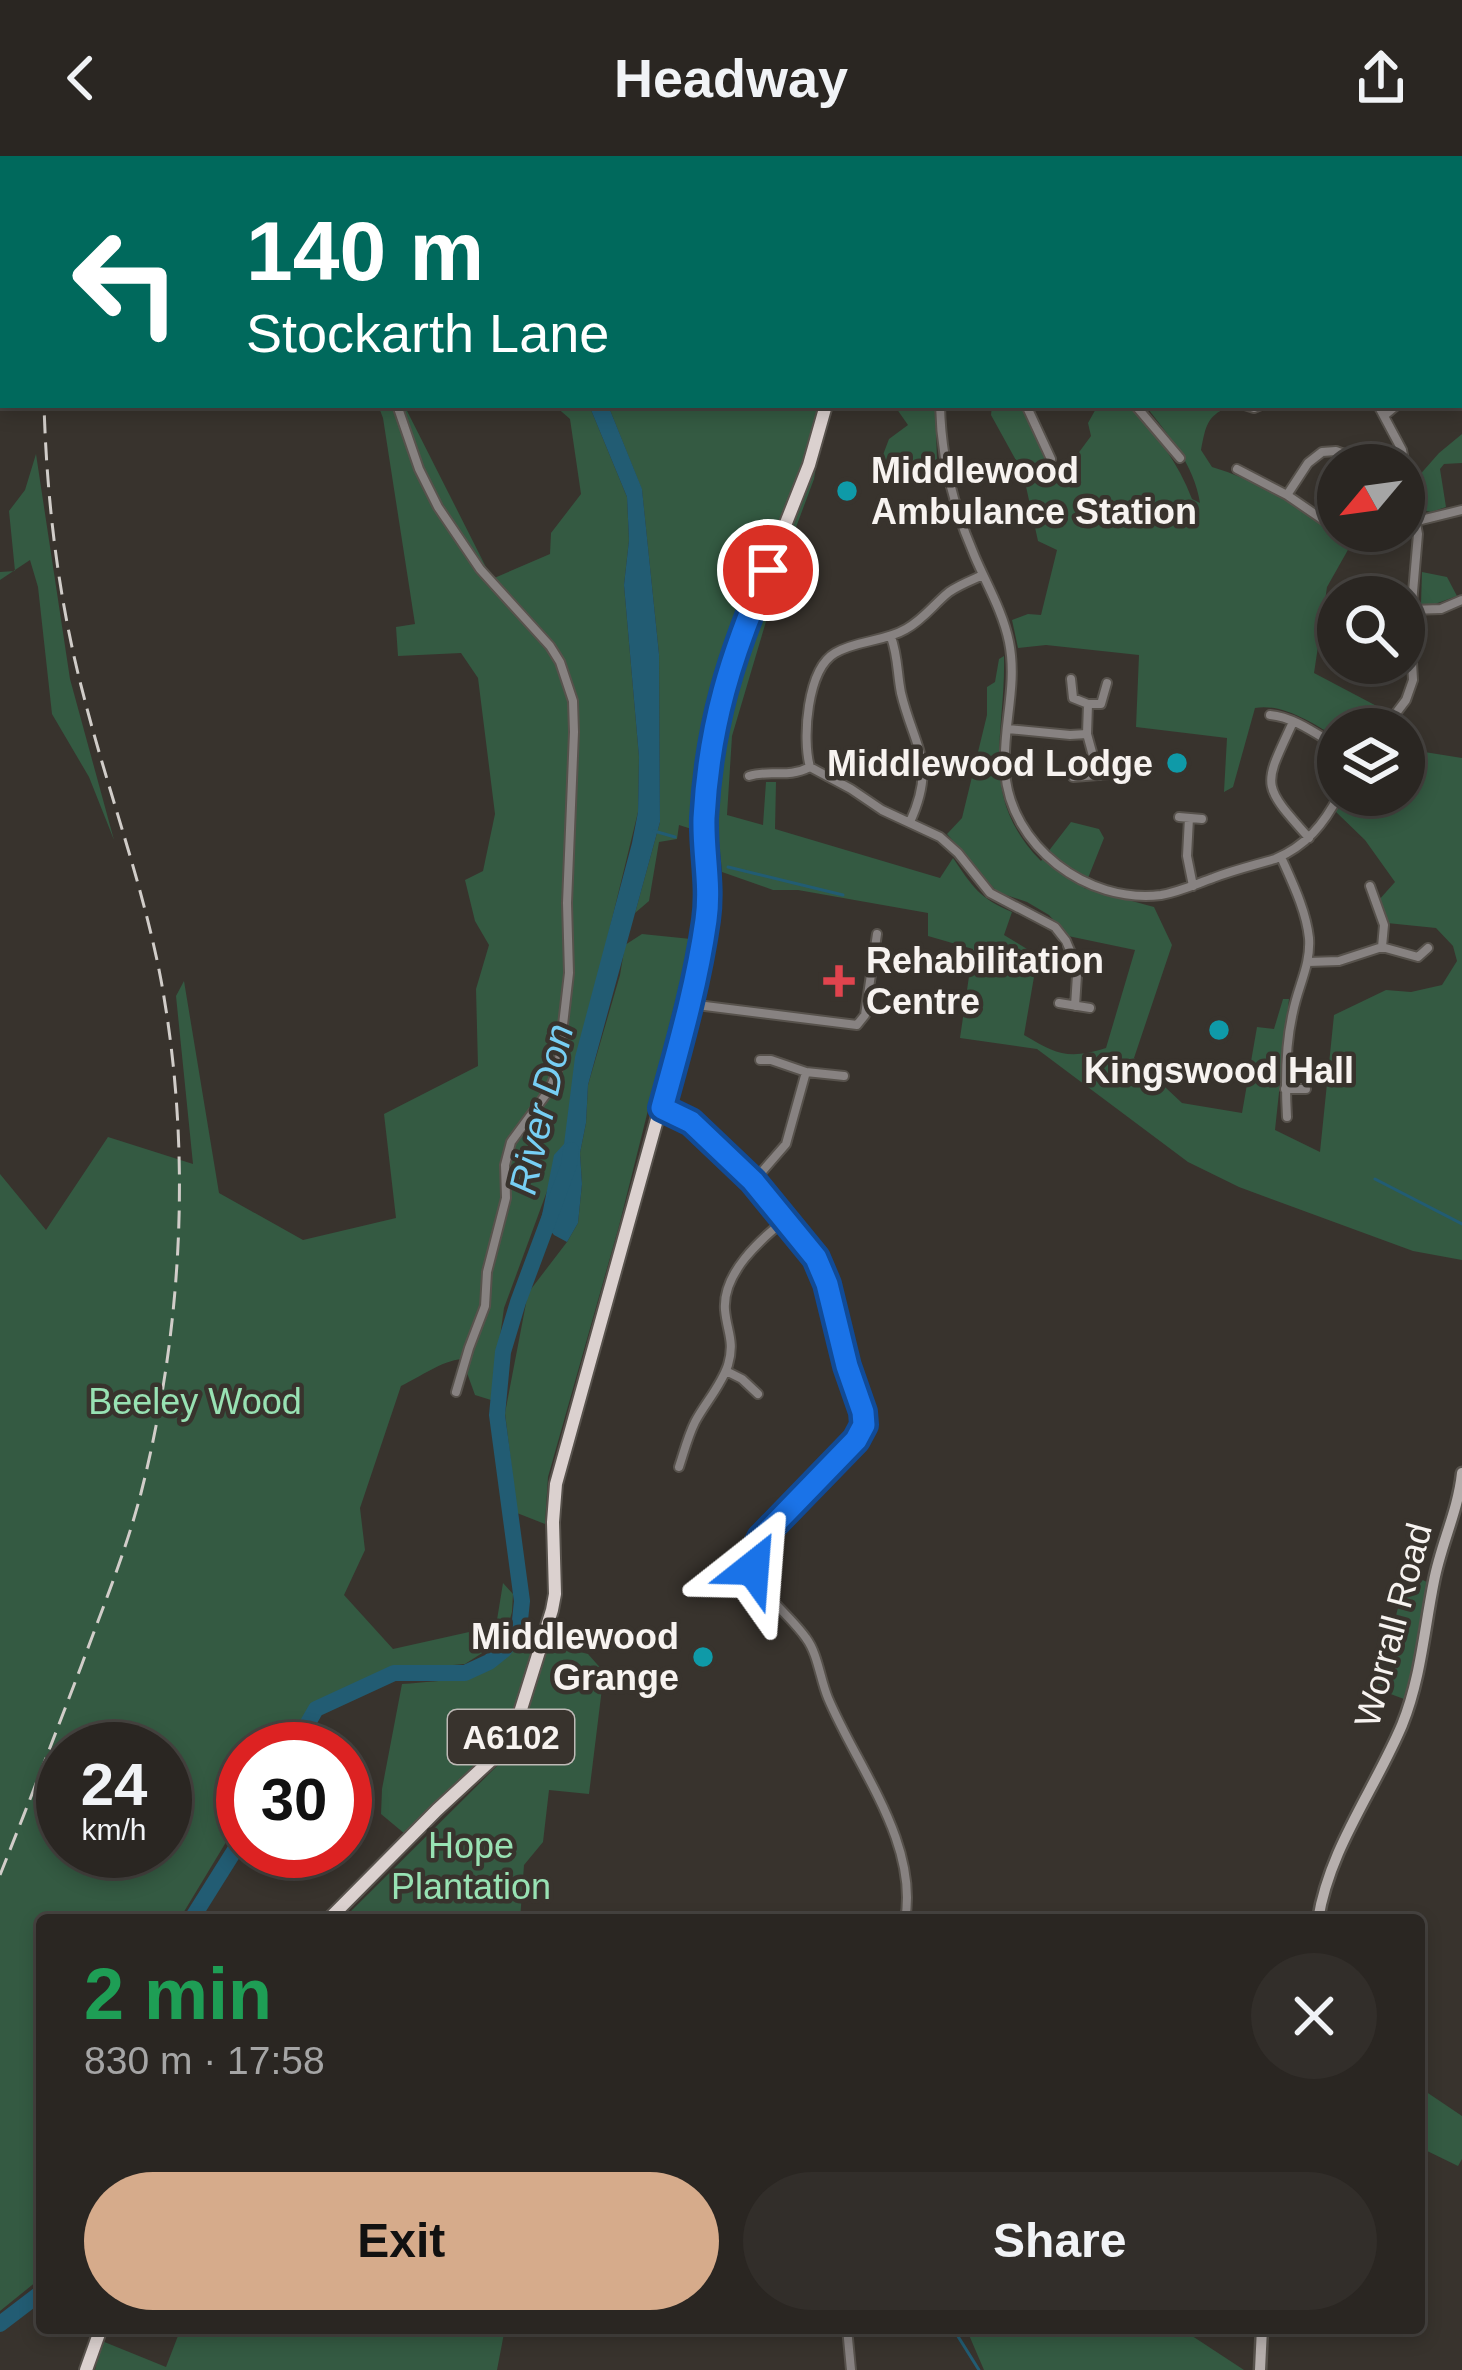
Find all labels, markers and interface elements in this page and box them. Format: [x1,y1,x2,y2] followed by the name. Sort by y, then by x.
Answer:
[48,45,114,111] icon: back
[1348,45,1414,111] icon: share
[614,48,848,108] text: Headway
[48,204,204,360] icon: left
[246,204,484,298] text: 140 m
[246,303,609,363] text: Stockarth Lane
[1317,444,1425,552] north arrow
[1317,444,1425,816] map controls
[871,450,1197,532] place label: Middlewood Ambulance Station
[834,478,860,504] marker: Middlewood Ambulance Station
[717,519,819,621] pin
[735,537,801,603] icon: arrive
[1317,576,1425,684] button: search
[1317,708,1425,816] button: layers
[827,743,1153,784] place label: Middlewood Lodge
[1164,750,1190,776] marker: Middlewood Lodge
[866,940,1104,1022] place label: Rehabilitation Centre
[823,965,855,997] marker: Rehabilitation Centre
[1206,1017,1232,1043] marker: Kingswood Hall
[501,1020,581,1198] water label: River Don
[1084,1050,1354,1091] place label: Kingswood Hall
[88,1381,302,1422] park label: Beeley Wood
[690,1505,816,1631] position arrow
[1346,1519,1440,1731] street label: Worrall Road
[471,1616,679,1698] place label: Middlewood Grange
[690,1644,716,1670] marker: Middlewood Grange
[448,1710,574,1764] road number: A6102
[216,1722,372,1878] speed limit sign: 30
[81,1751,147,1818] text: 24
[81,1813,147,1846] text: km/h
[391,1825,551,1907] park label: Hope Plantation
[1251,1953,1377,2079] button: close
[84,1954,272,2034] text: 2 min
[84,2039,325,2082] text: 830 m · 17:58
[84,2172,719,2310] button: Exit
[743,2172,1377,2310] button: Share

